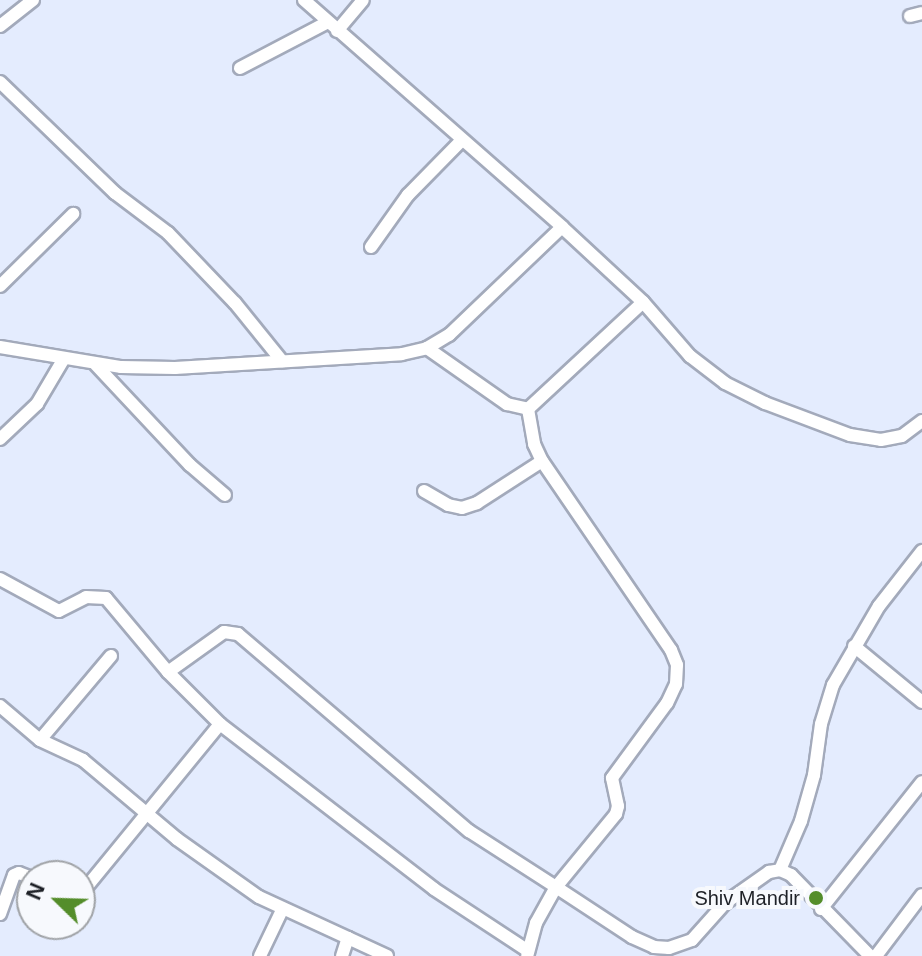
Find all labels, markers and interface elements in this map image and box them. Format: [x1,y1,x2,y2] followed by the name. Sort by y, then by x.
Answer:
[16,860,96,940] north arrow
[21,879,50,903] text: N
[694,886,800,910] place label: Shiv Mandir
[807,889,825,907] marker: Shiv Mandir

